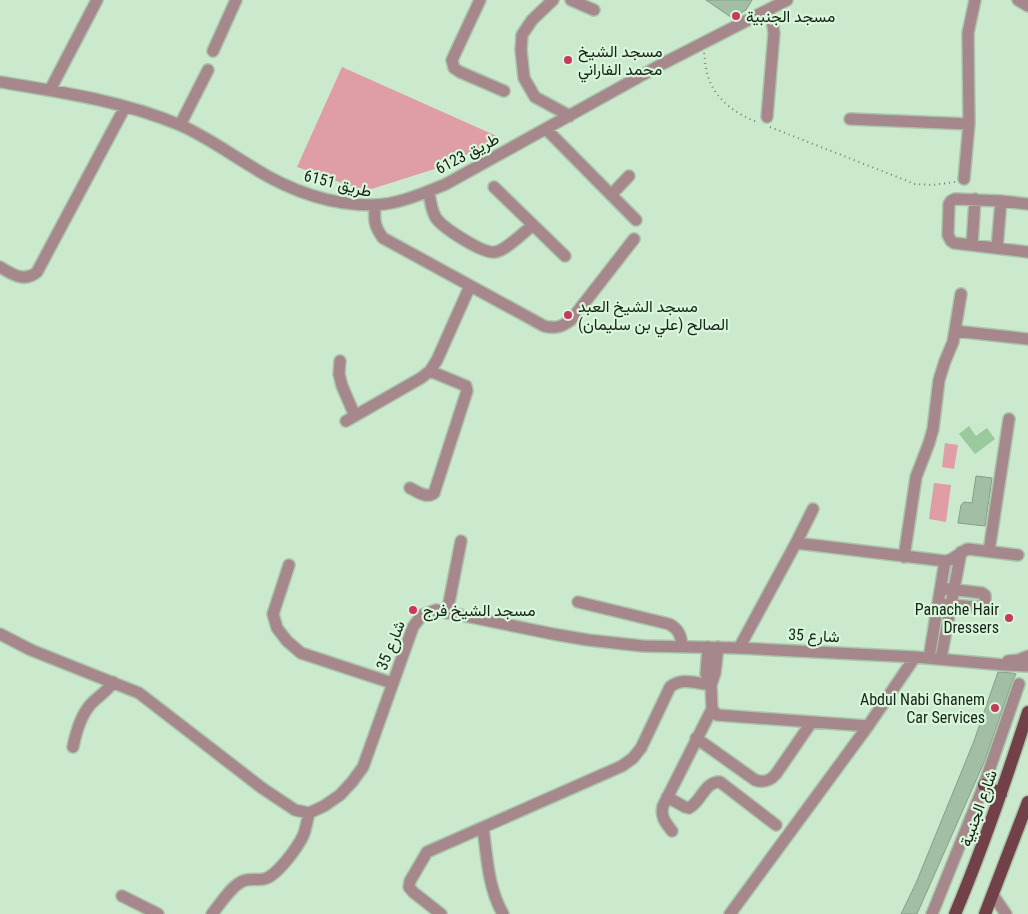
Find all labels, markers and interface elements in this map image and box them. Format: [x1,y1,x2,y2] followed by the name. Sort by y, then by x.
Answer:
[746,7,835,26] place label: مسجد الجنبية
[730,10,742,22] marker: مسجد الجنبية
[578,42,663,83] place label: مسجد الشيخ محمد الفاراني
[562,54,574,66] marker: مسجد الشيخ محمد الفاراني
[432,129,503,179] street label: طريق 6123
[302,166,374,202] street label: طريق 6151
[578,297,729,338] place label: مسجد الشيخ العبد الصالح (علي بن سليمان)
[562,309,574,321] marker: مسجد الشيخ العبد الصالح (علي بن سليمان)
[915,600,999,637] place label: Panache Hair Dressers
[423,601,536,622] place label: مسجد الشيخ فرج
[407,604,419,616] marker: مسجد الشيخ فرج
[1003,612,1015,624] marker: Panache Hair Dressers
[372,618,411,673] street label: شارع 35
[788,625,840,648] street label: شارع 35
[860,690,985,727] place label: Abdul Nabi Ghanem Car Services
[989,702,1001,714] marker: Abdul Nabi Ghanem Car Services
[956,767,1003,850] street label: شارع الجنبية

